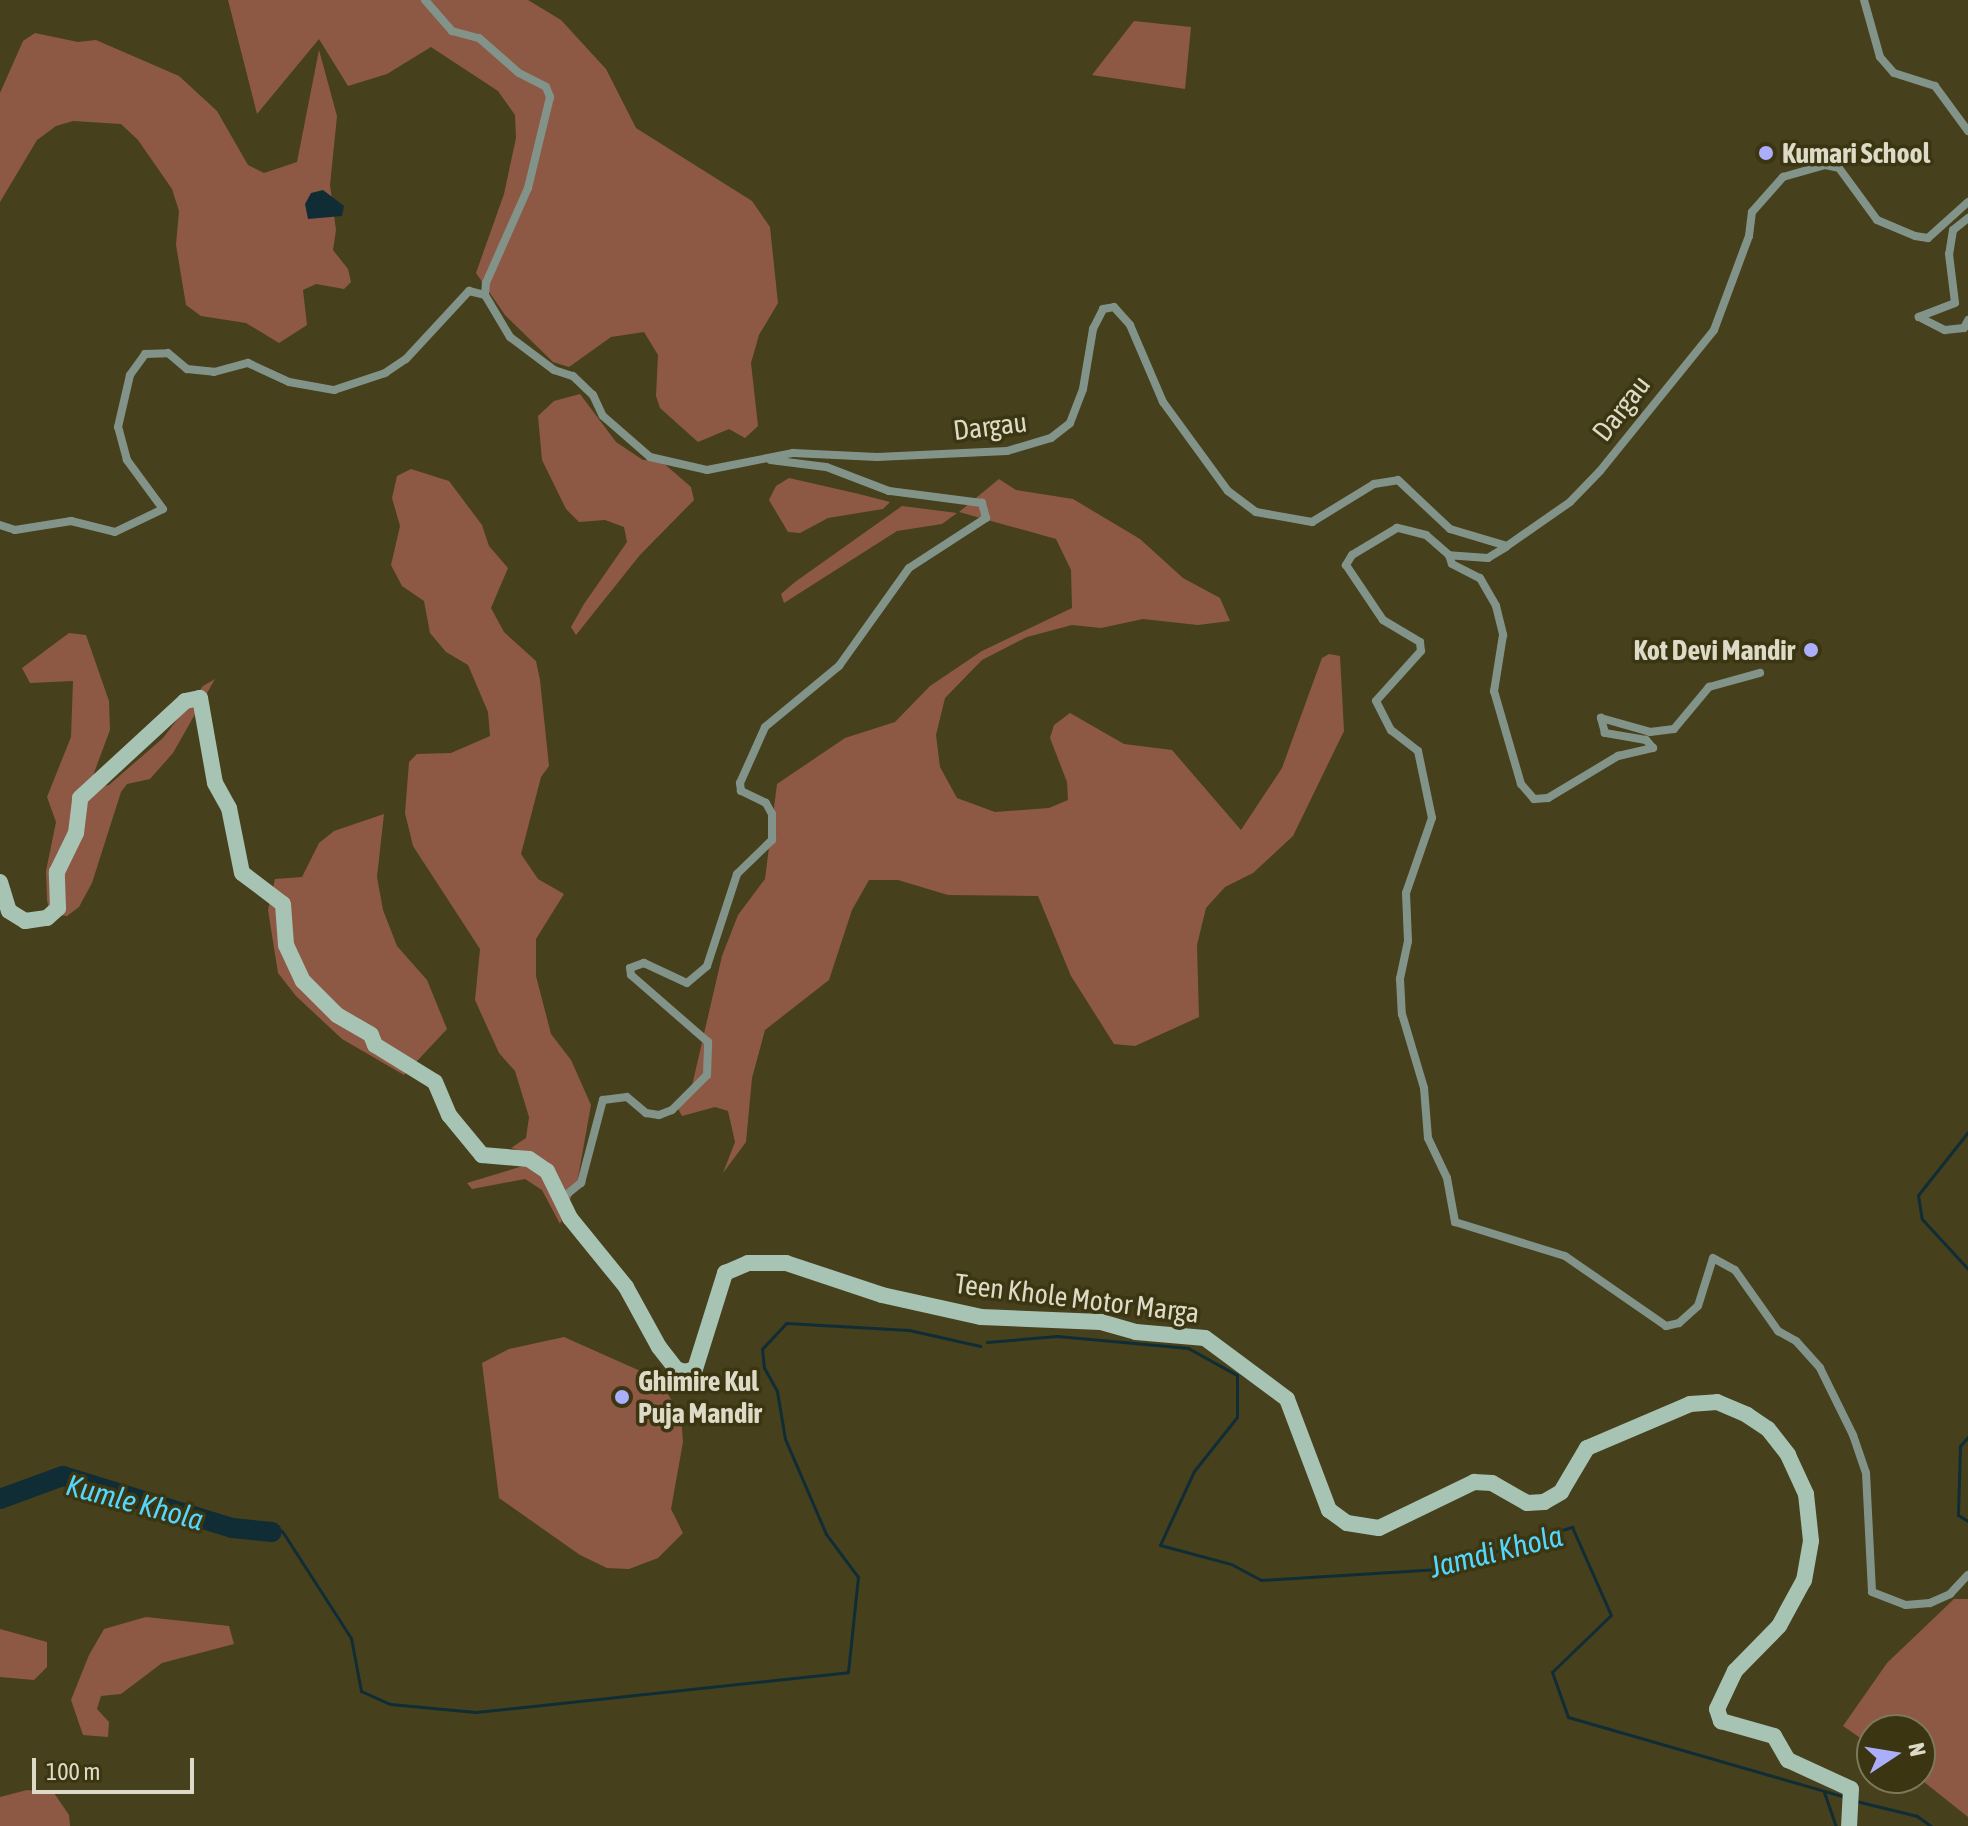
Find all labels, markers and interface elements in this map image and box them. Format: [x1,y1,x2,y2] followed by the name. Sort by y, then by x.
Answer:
[1782,136,1930,170] place label: Kumari School
[1757,144,1775,162] marker: Kumari School
[1585,368,1657,448] street label: Dargau
[951,405,1029,447] street label: Dargau
[1634,633,1795,667] place label: Kot Devi Mandir
[1802,641,1820,659] marker: Kot Devi Mandir
[953,1266,1201,1330] street label: Teen Khole Motor Marga
[638,1364,762,1430] place label: Ghimire Kul Puja Mandir
[613,1388,631,1406] marker: Ghimire Kul Puja Mandir
[62,1466,208,1538] water label: Kumle Khola
[1426,1517,1566,1585] water label: Jamdi Khola
[1856,1714,1936,1794] north arrow
[1903,1740,1932,1758] text: N
[36,1742,198,1792] scale bar
[46,1758,100,1785] text: 100 m

